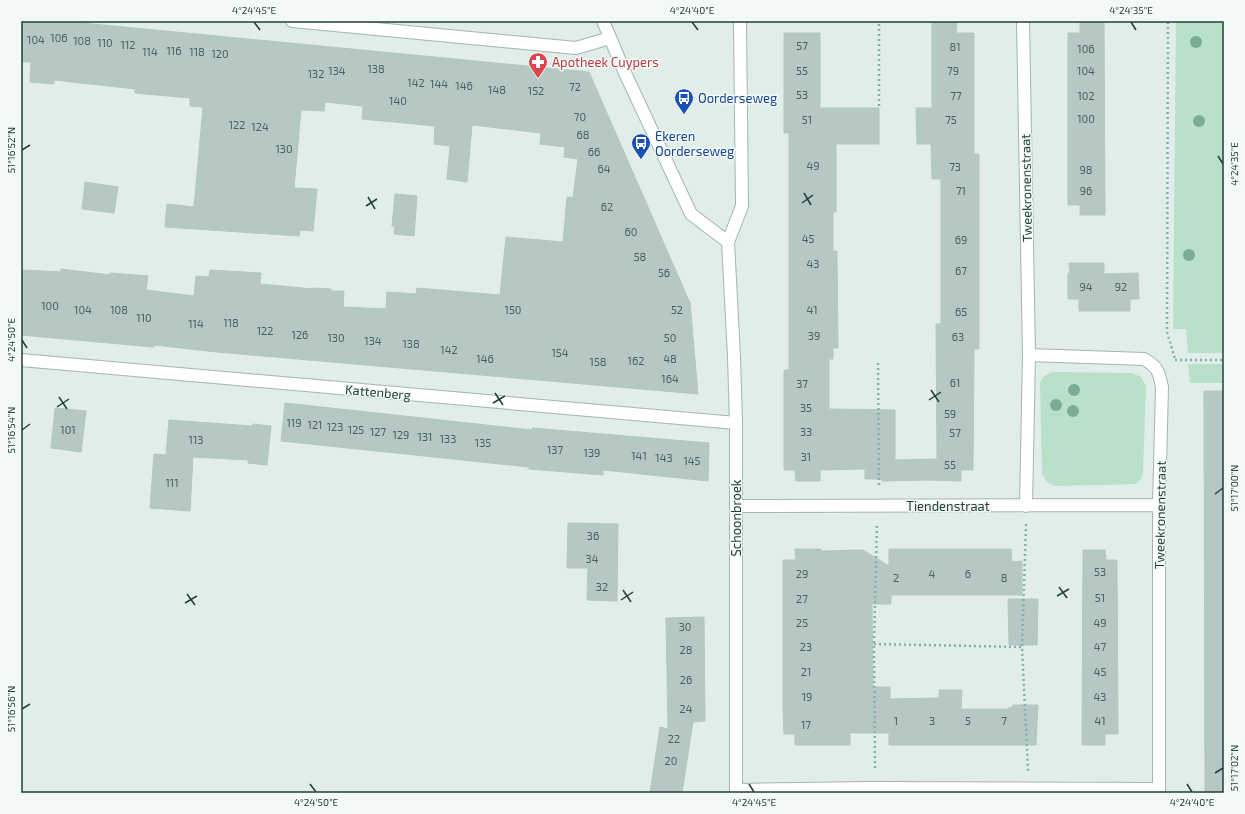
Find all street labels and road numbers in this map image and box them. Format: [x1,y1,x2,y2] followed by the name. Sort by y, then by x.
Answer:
[1017,134,1035,242] street label: Tweekronenstraat
[344,381,412,403] street label: Kattenberg
[1151,461,1169,569] street label: Tweekronenstraat
[728,479,744,556] street label: Schoonbroek
[906,498,990,514] street label: Tiendenstraat

